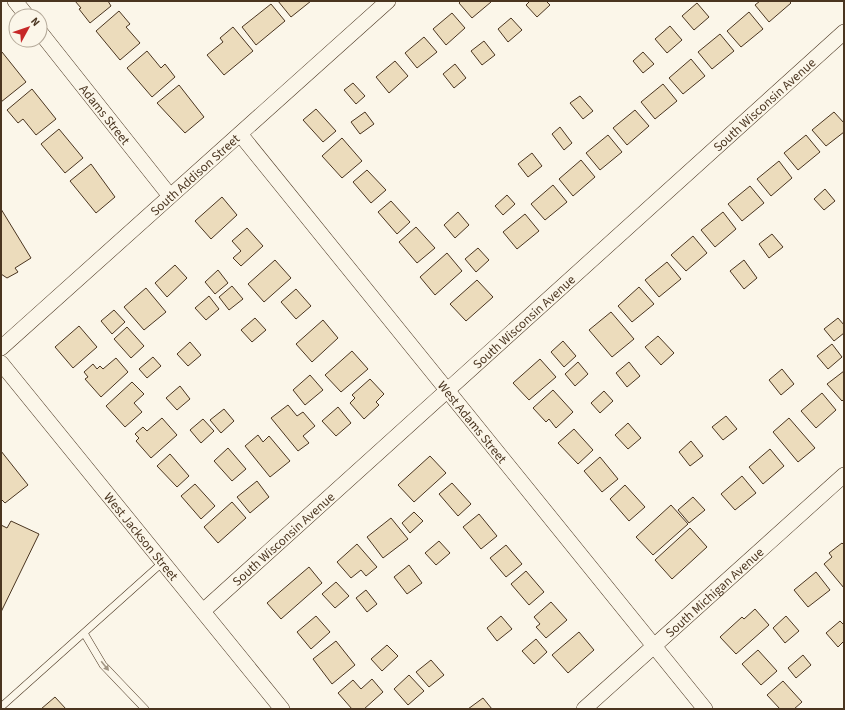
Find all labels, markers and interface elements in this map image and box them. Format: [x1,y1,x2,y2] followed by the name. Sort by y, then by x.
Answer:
[8,8,48,48] north arrow
[27,14,43,30] text: N
[710,54,820,156] street label: South Wisconsin Avenue
[75,81,134,149] street label: Adams Street
[147,130,244,220] street label: South Addison Street
[469,271,579,373] street label: South Wisconsin Avenue
[433,377,511,468] street label: West Adams Street
[229,488,339,590] street label: South Wisconsin Avenue
[99,489,182,585] street label: West Jackson Street
[662,544,768,642] street label: South Michigan Avenue
[101,661,109,671] one-way arrow

